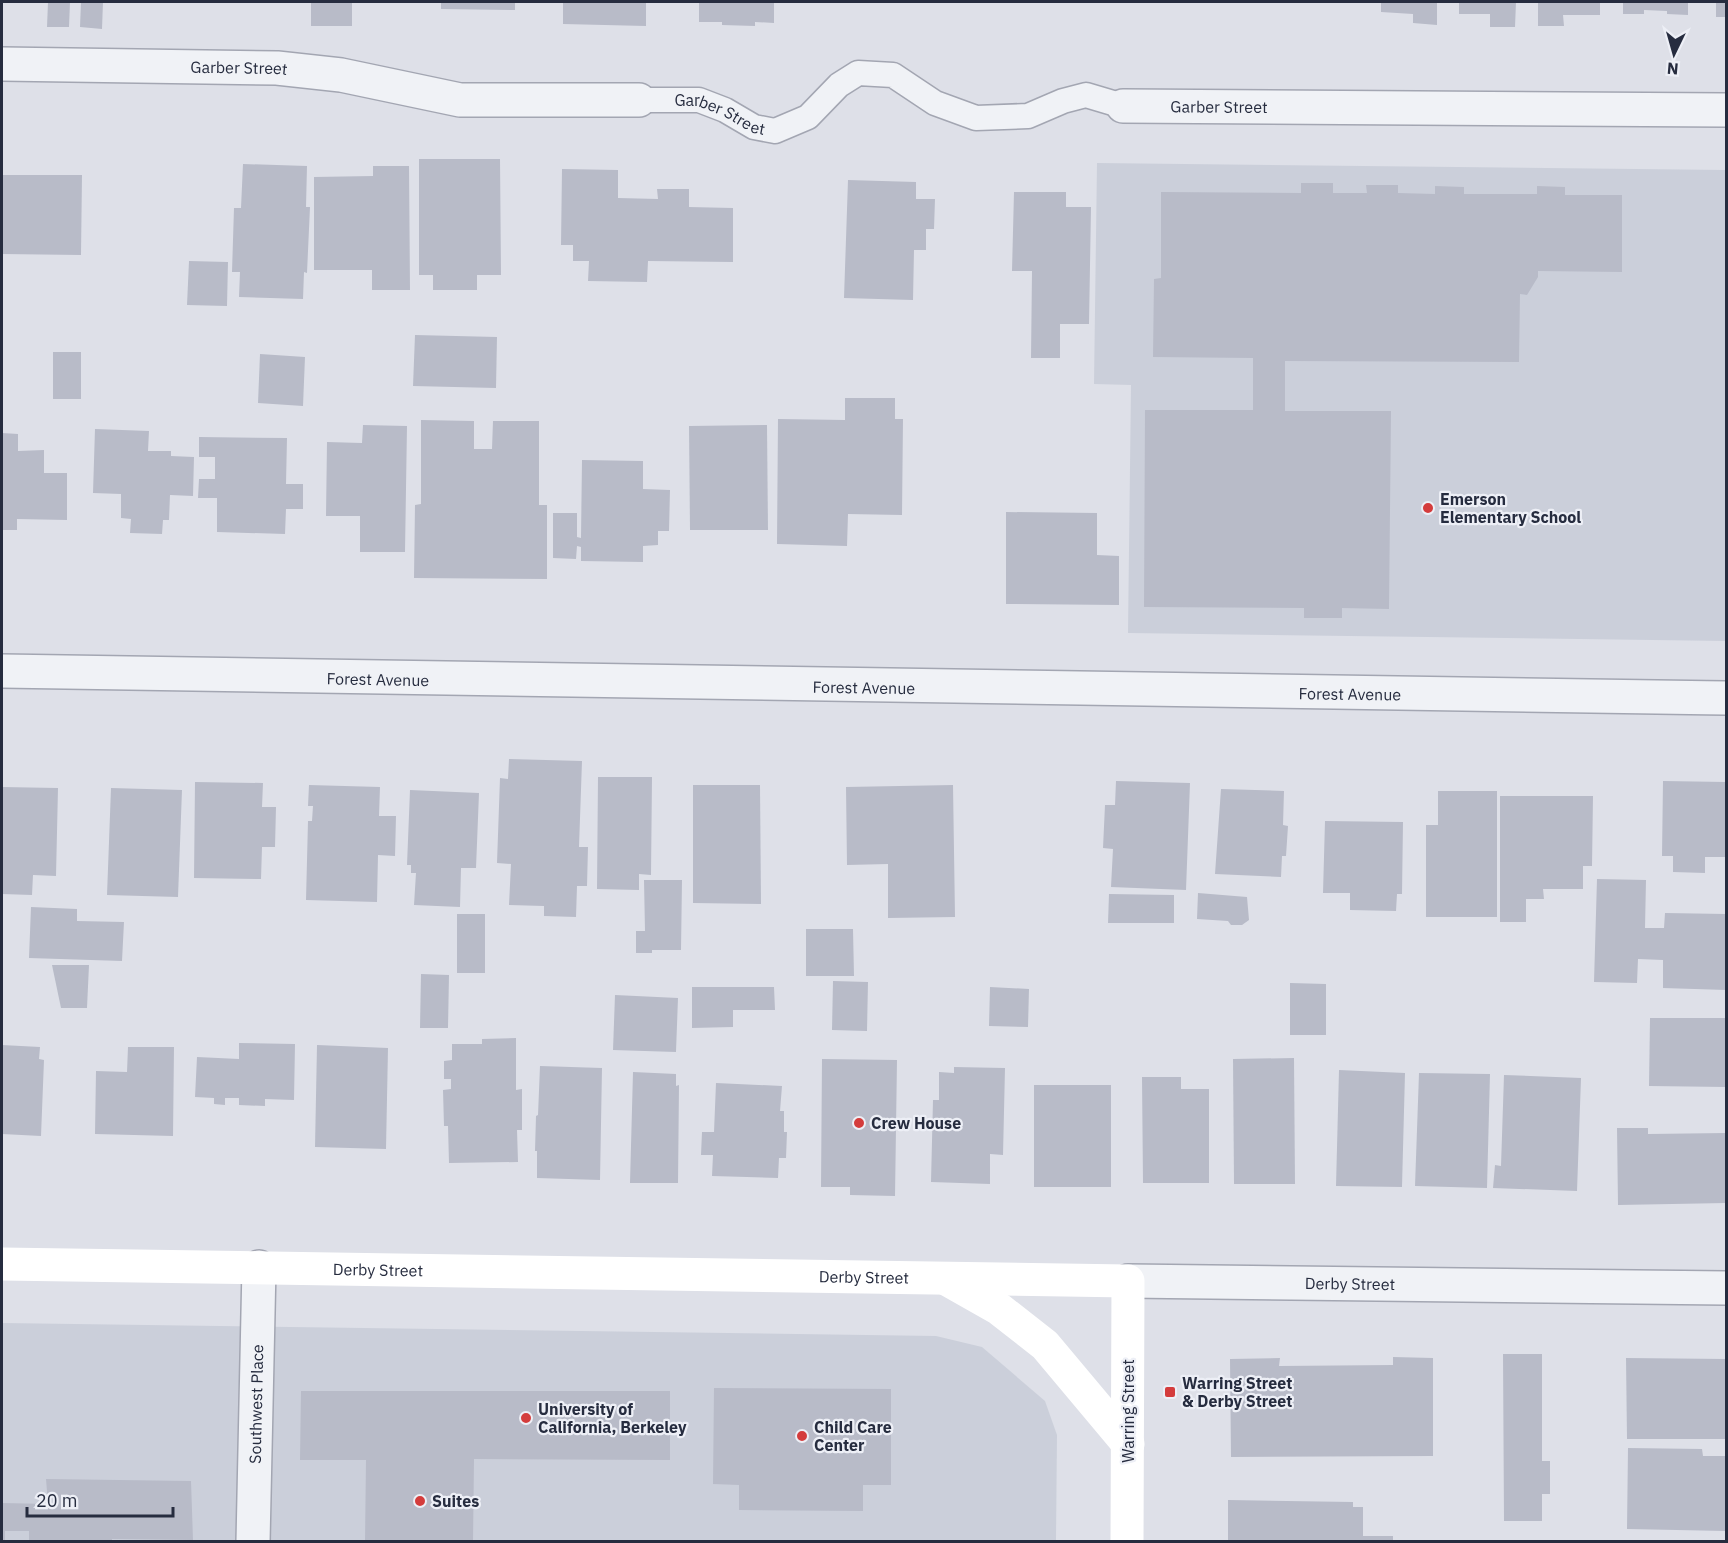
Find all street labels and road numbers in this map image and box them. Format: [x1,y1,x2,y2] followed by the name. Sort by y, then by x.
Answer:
[190,57,289,79] street label: Garber Street
[674,90,767,139] street label: Garber Street
[1170,96,1268,117] street label: Garber Street
[326,668,430,690] street label: Forest Avenue
[812,677,916,698] street label: Forest Avenue
[1298,683,1401,704] street label: Forest Avenue
[333,1259,423,1280] street label: Derby Street
[819,1266,909,1288] street label: Derby Street
[1305,1273,1395,1294] street label: Derby Street
[245,1344,267,1464] street label: Southwest Place
[1118,1359,1138,1463] street label: Warring Street

